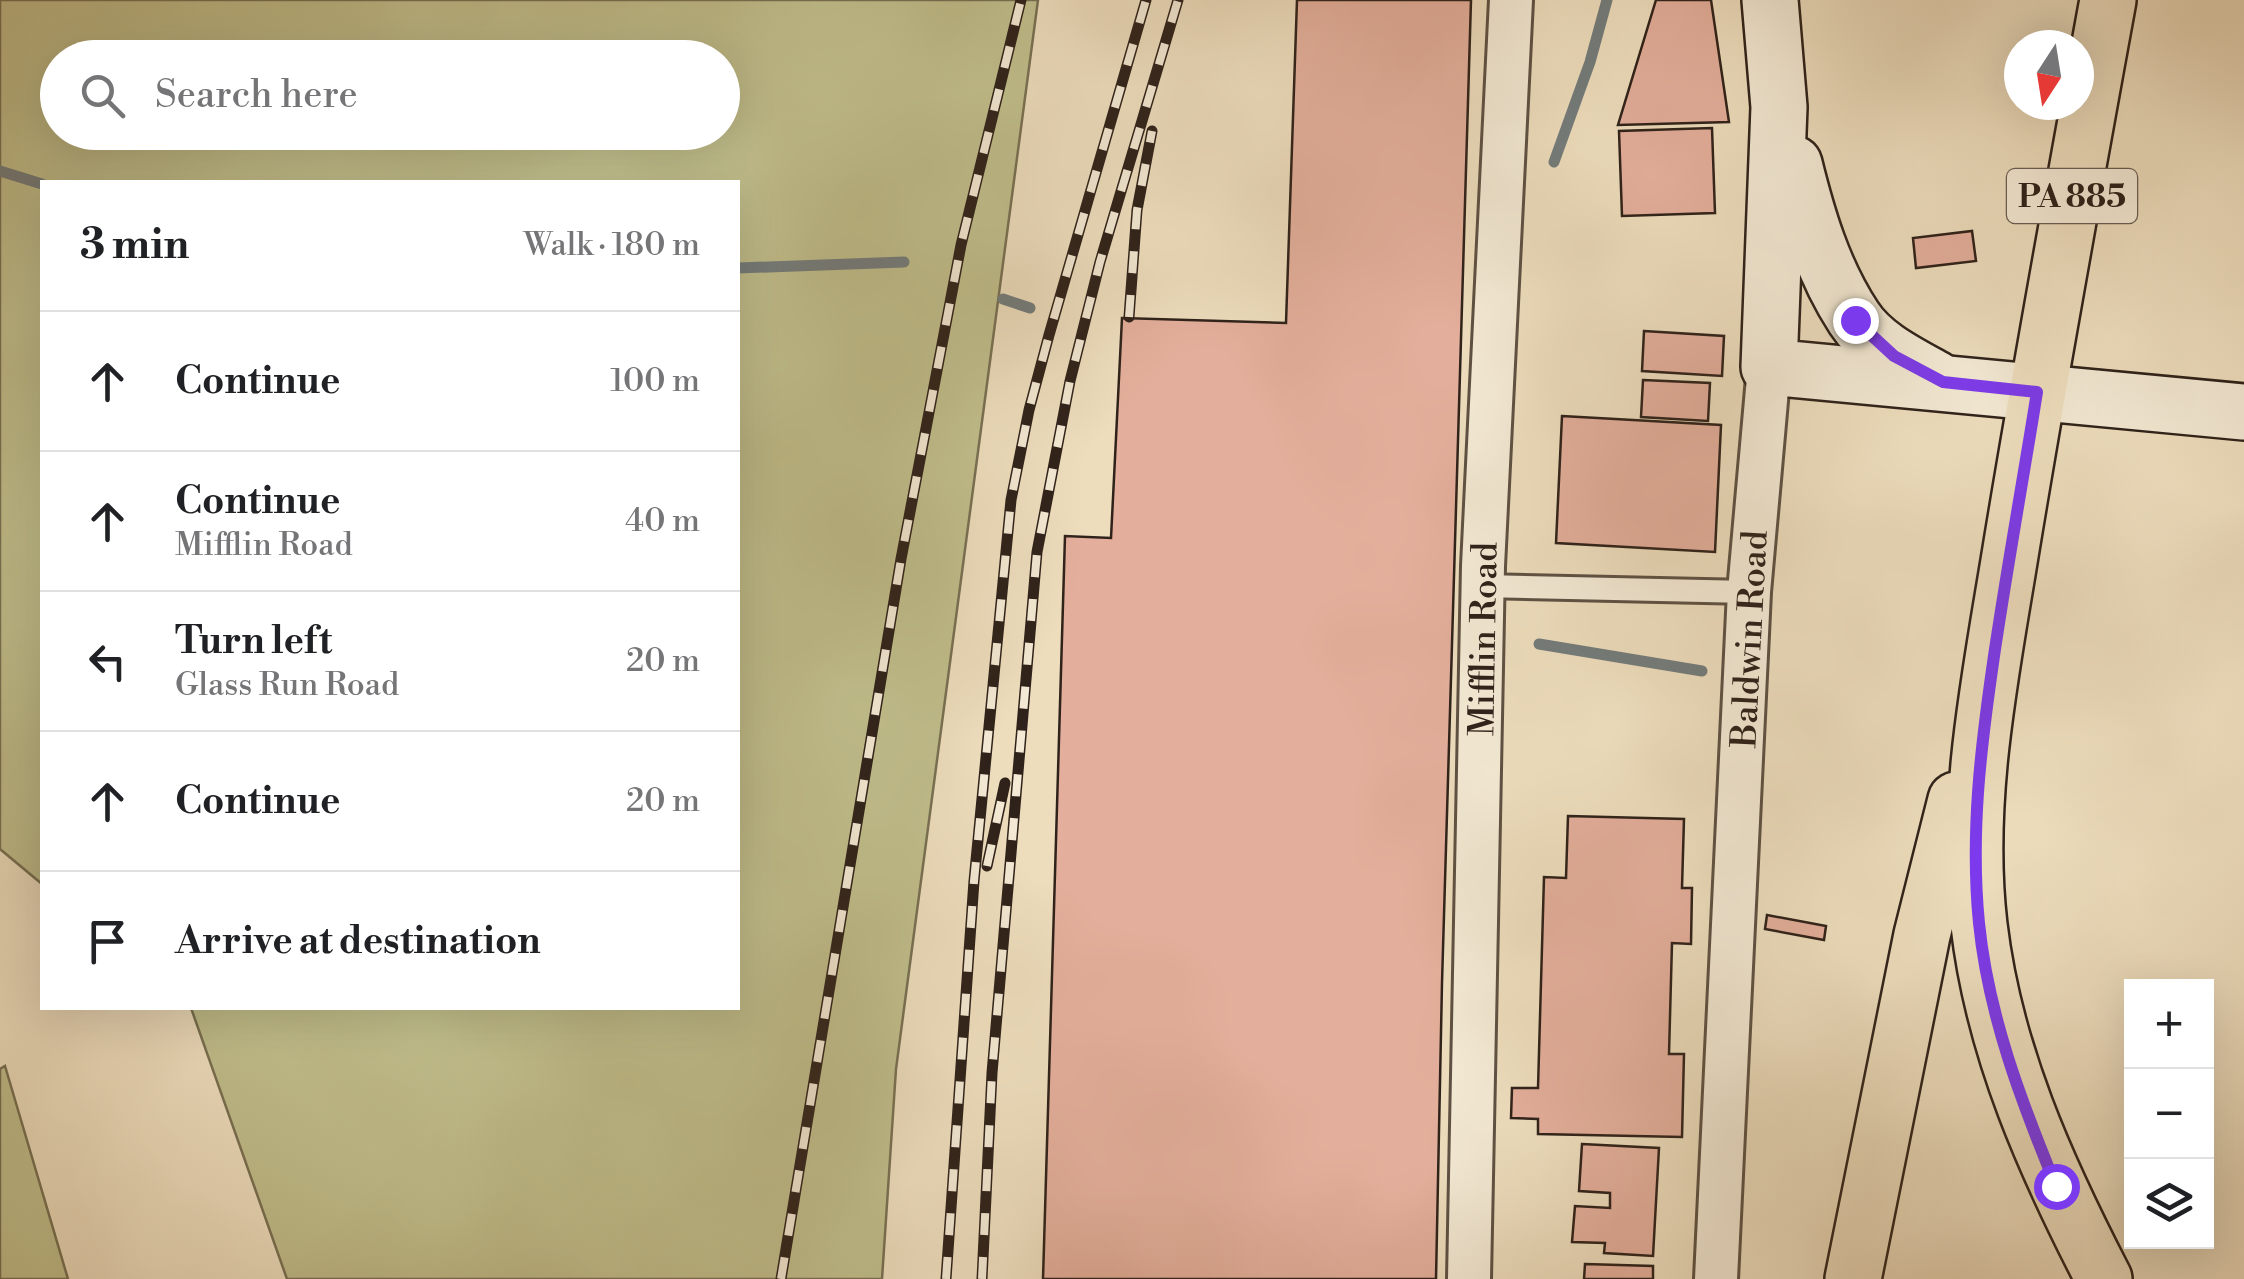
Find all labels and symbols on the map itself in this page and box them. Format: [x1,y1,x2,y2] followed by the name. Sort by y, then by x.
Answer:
[2004,30,2094,120] north arrow
[2007,169,2137,223] road number: PA 885
[1833,298,1879,344] route end
[1723,529,1778,750] street label: Baldwin Road
[1461,541,1508,737] street label: Mifflin Road
[2034,1164,2080,1210] route start

